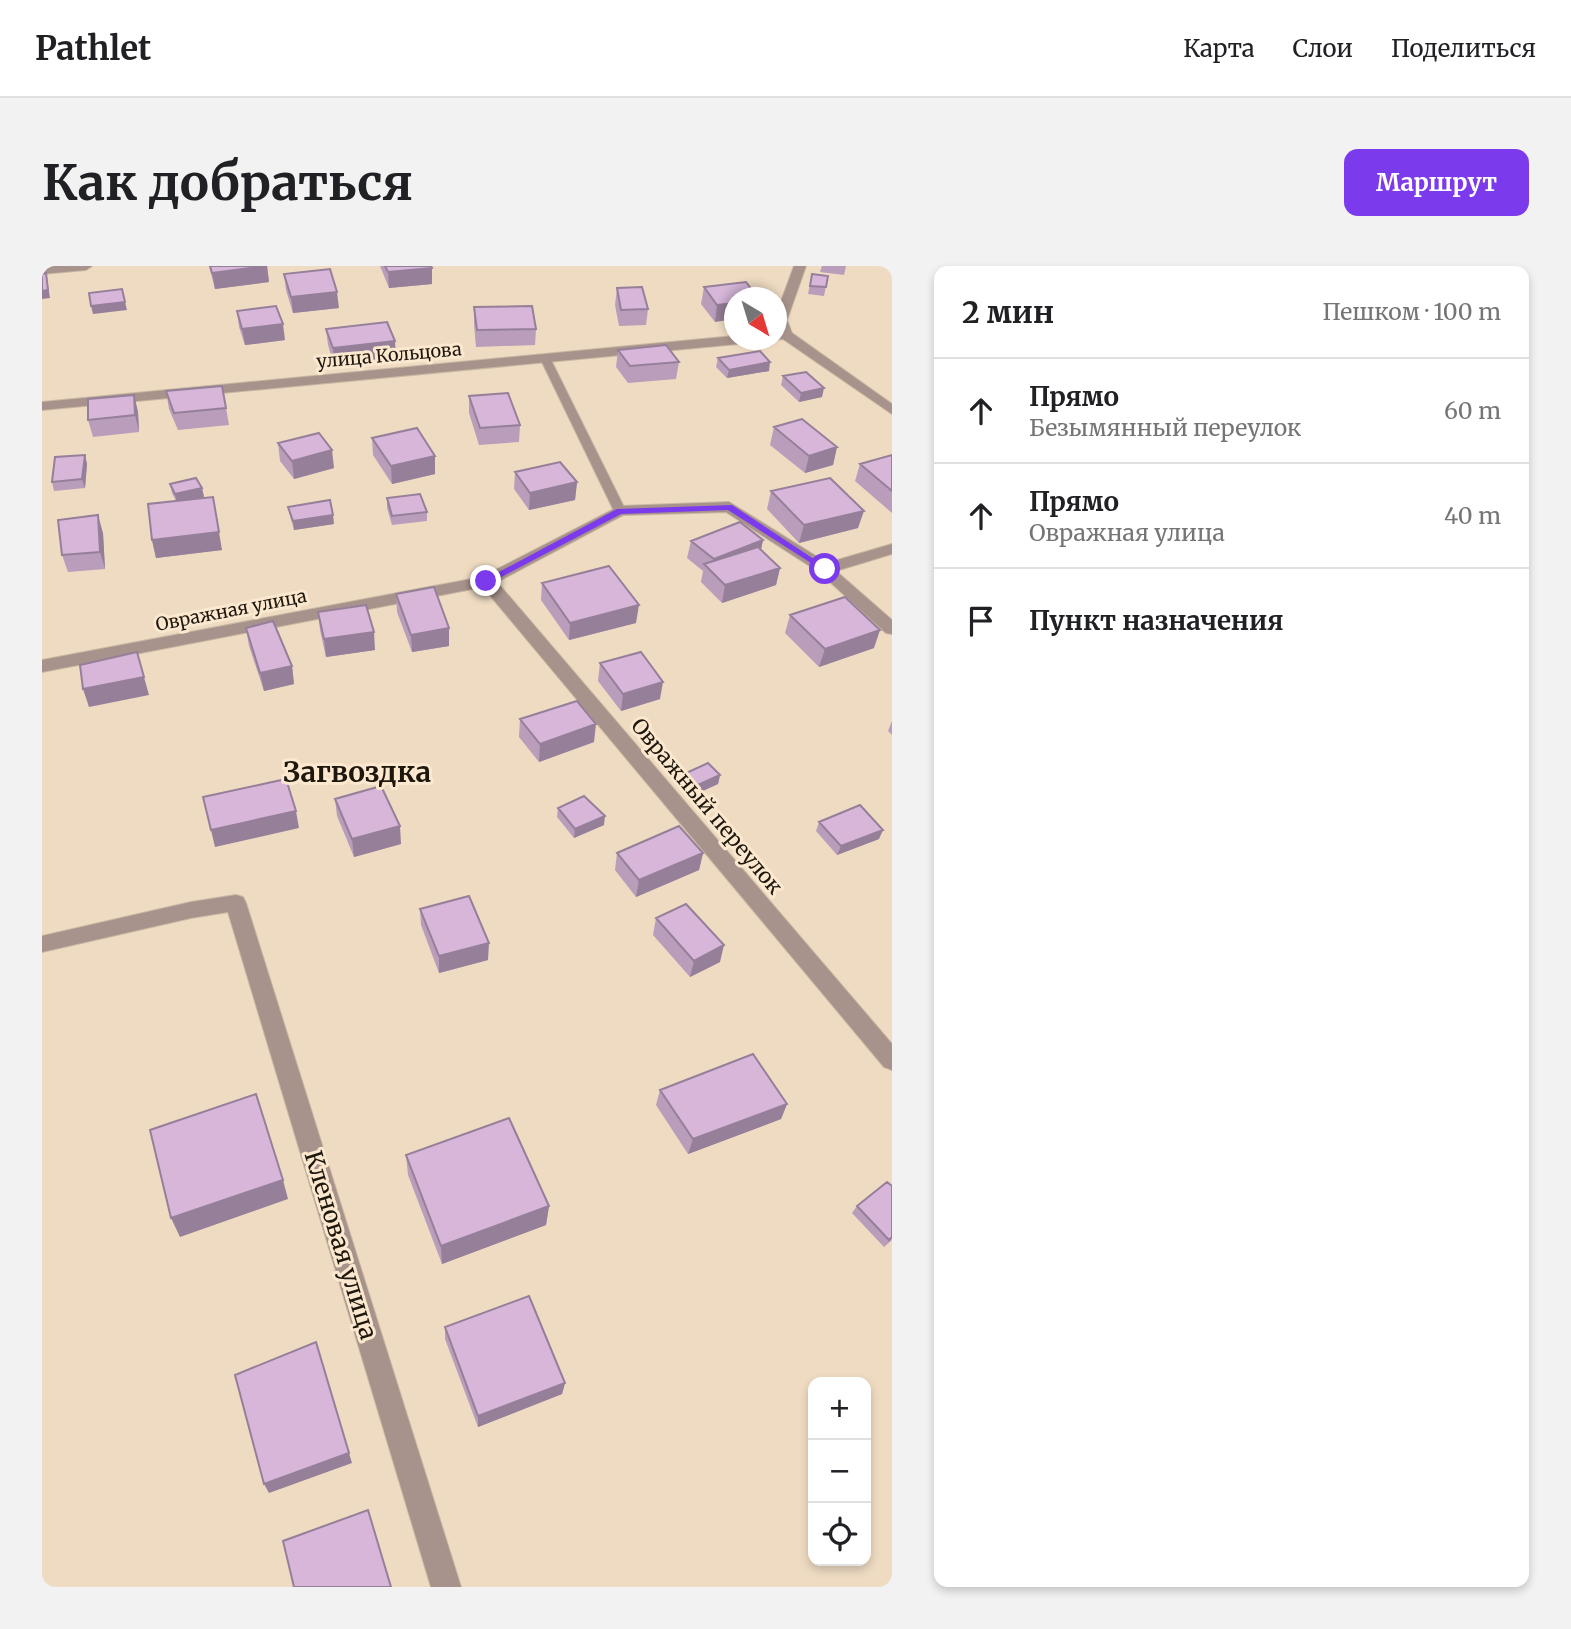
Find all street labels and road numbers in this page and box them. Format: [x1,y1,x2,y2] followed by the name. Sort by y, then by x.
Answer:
[316,337,463,373] street label: улица Кольцова
[154,584,309,636] street label: Овражная улица
[625,712,789,900] street label: Овражный переулок
[298,1147,384,1343] street label: Кленовая улица

